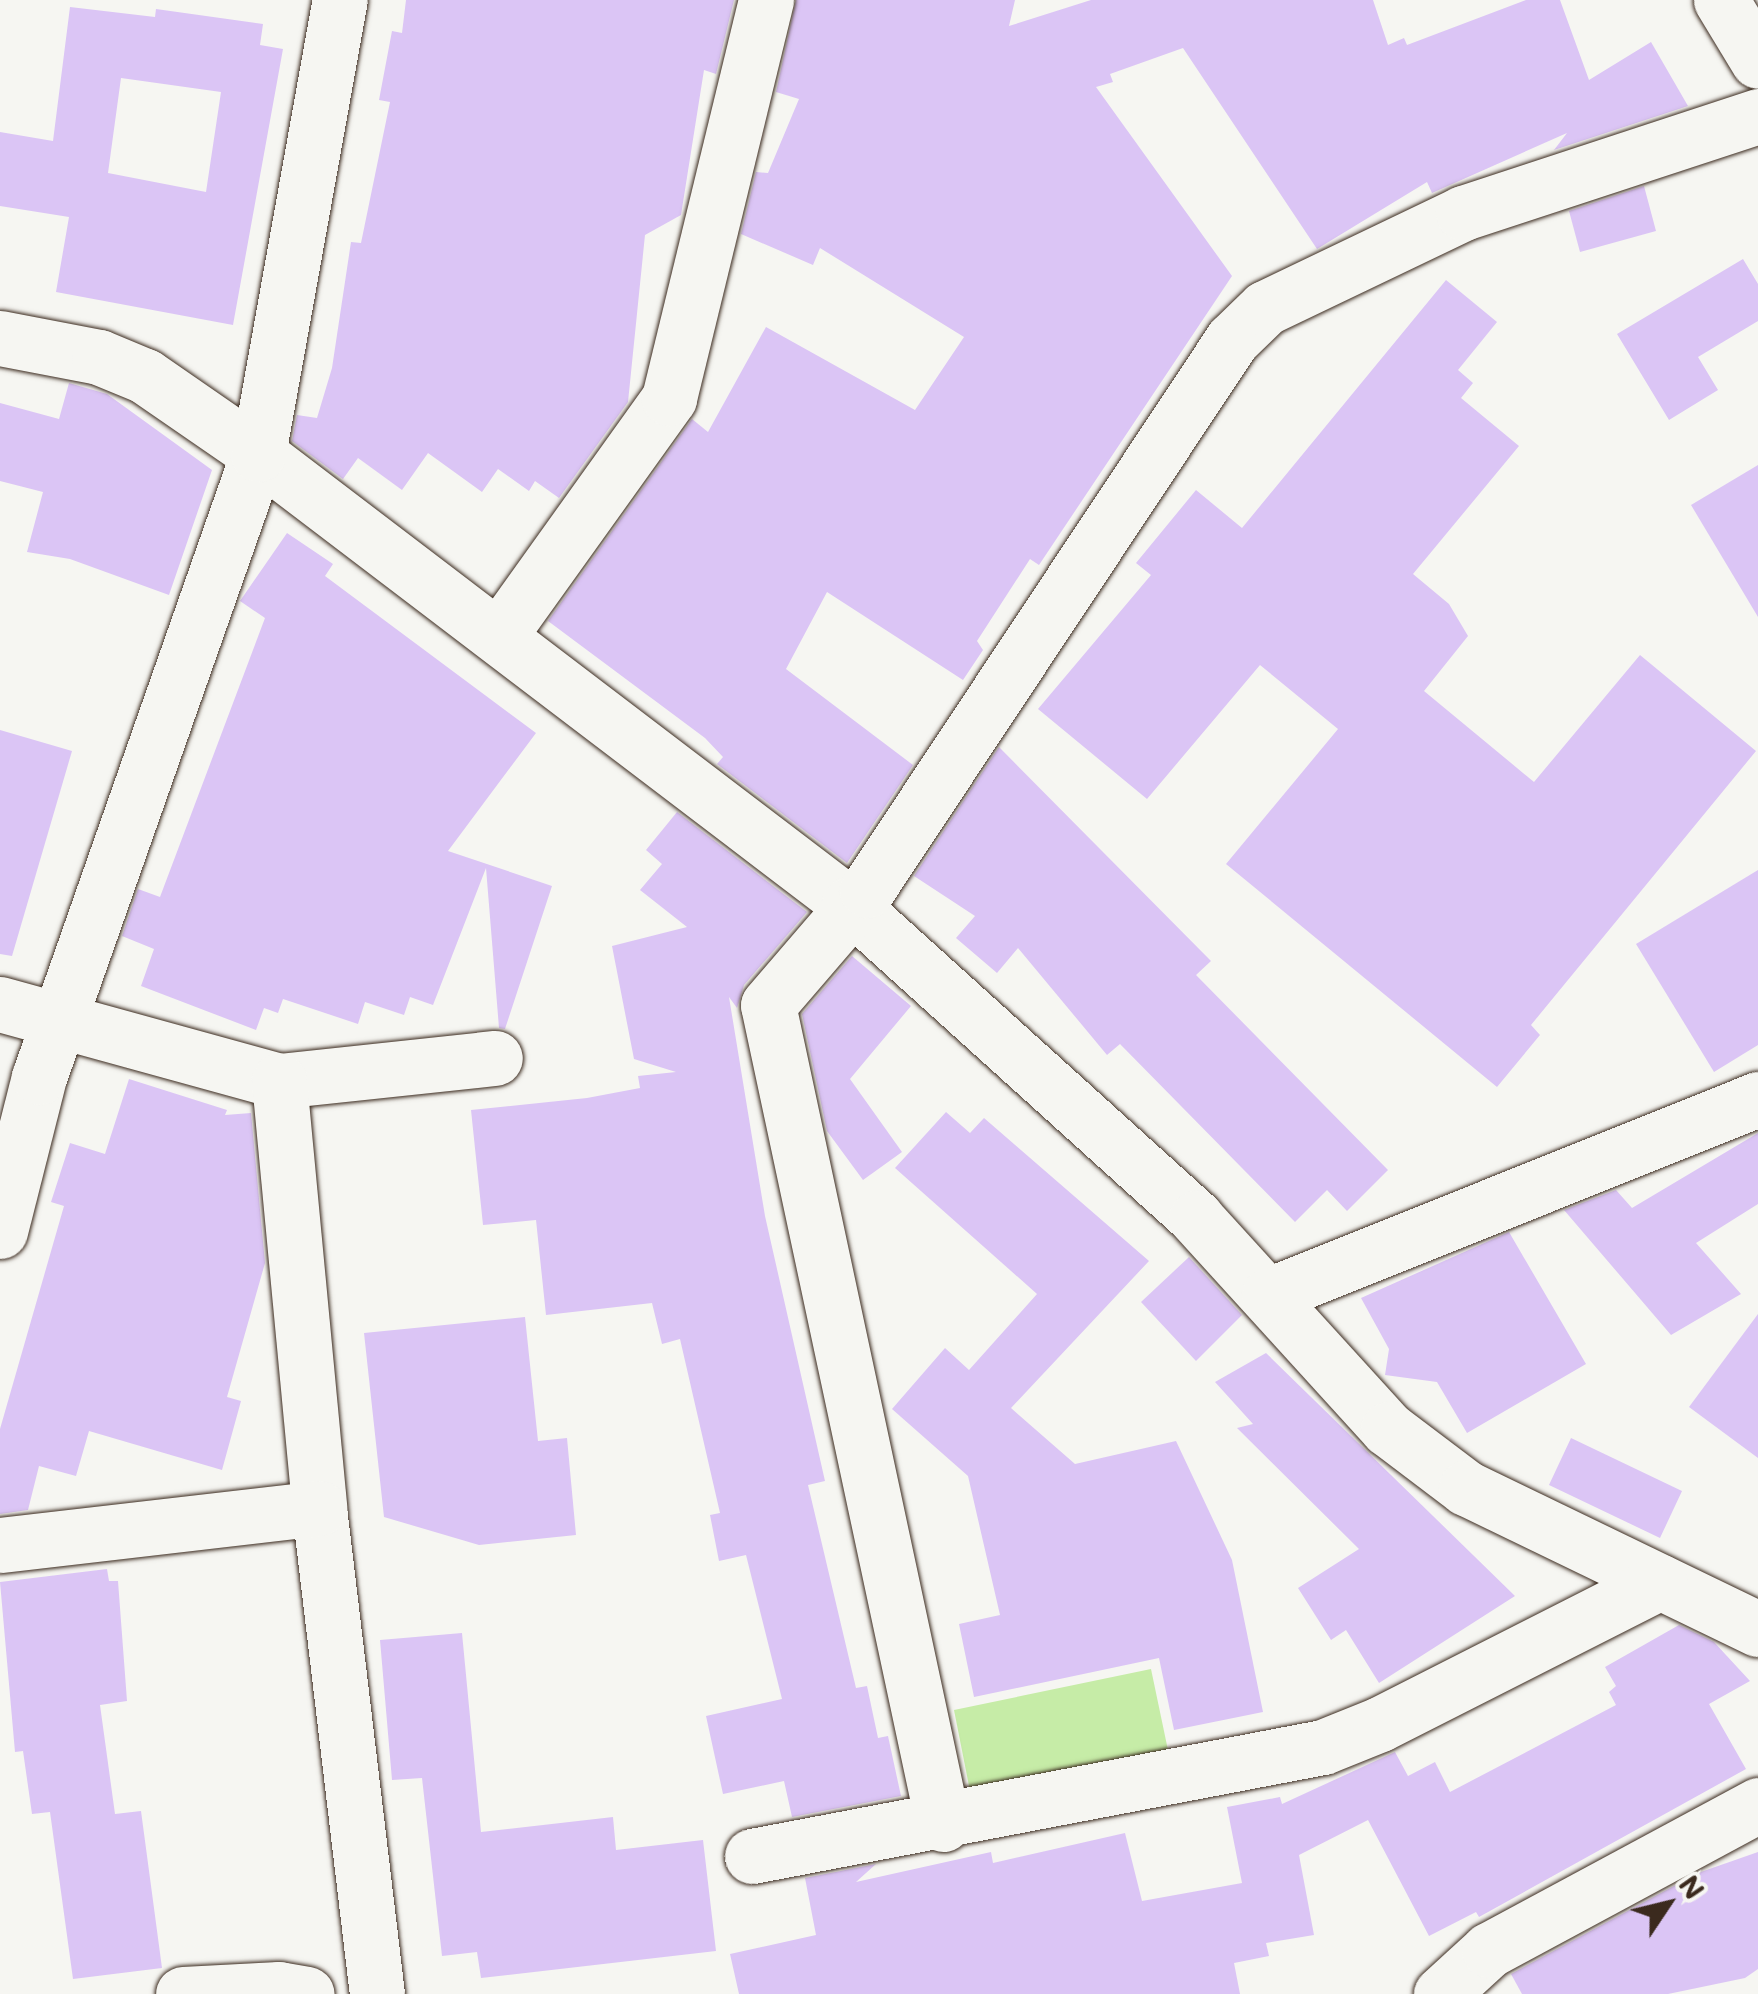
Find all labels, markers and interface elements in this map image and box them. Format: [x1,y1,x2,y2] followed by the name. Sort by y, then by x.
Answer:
[1618,1854,1718,1954] north arrow
[1672,1868,1713,1906] text: N

